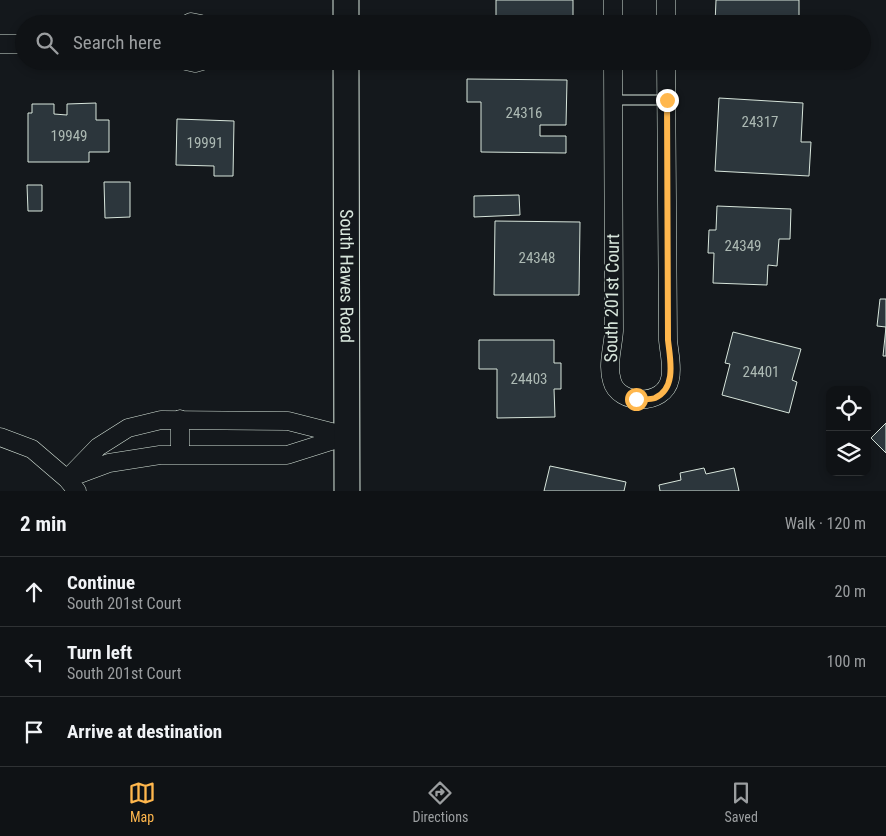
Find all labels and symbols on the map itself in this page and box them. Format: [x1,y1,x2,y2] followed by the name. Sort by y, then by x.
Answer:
[656,89,679,112] route end
[505,104,543,122] house number: 24316
[741,113,779,131] house number: 24317
[50,127,88,145] house number: 19949
[186,134,224,152] house number: 19991
[336,209,358,343] street label: South Hawes Road
[600,233,623,363] street label: South 201st Court
[724,237,762,255] house number: 24349
[518,249,556,267] house number: 24348
[742,363,780,381] house number: 24401
[510,370,548,388] house number: 24403
[625,388,648,411] route start

